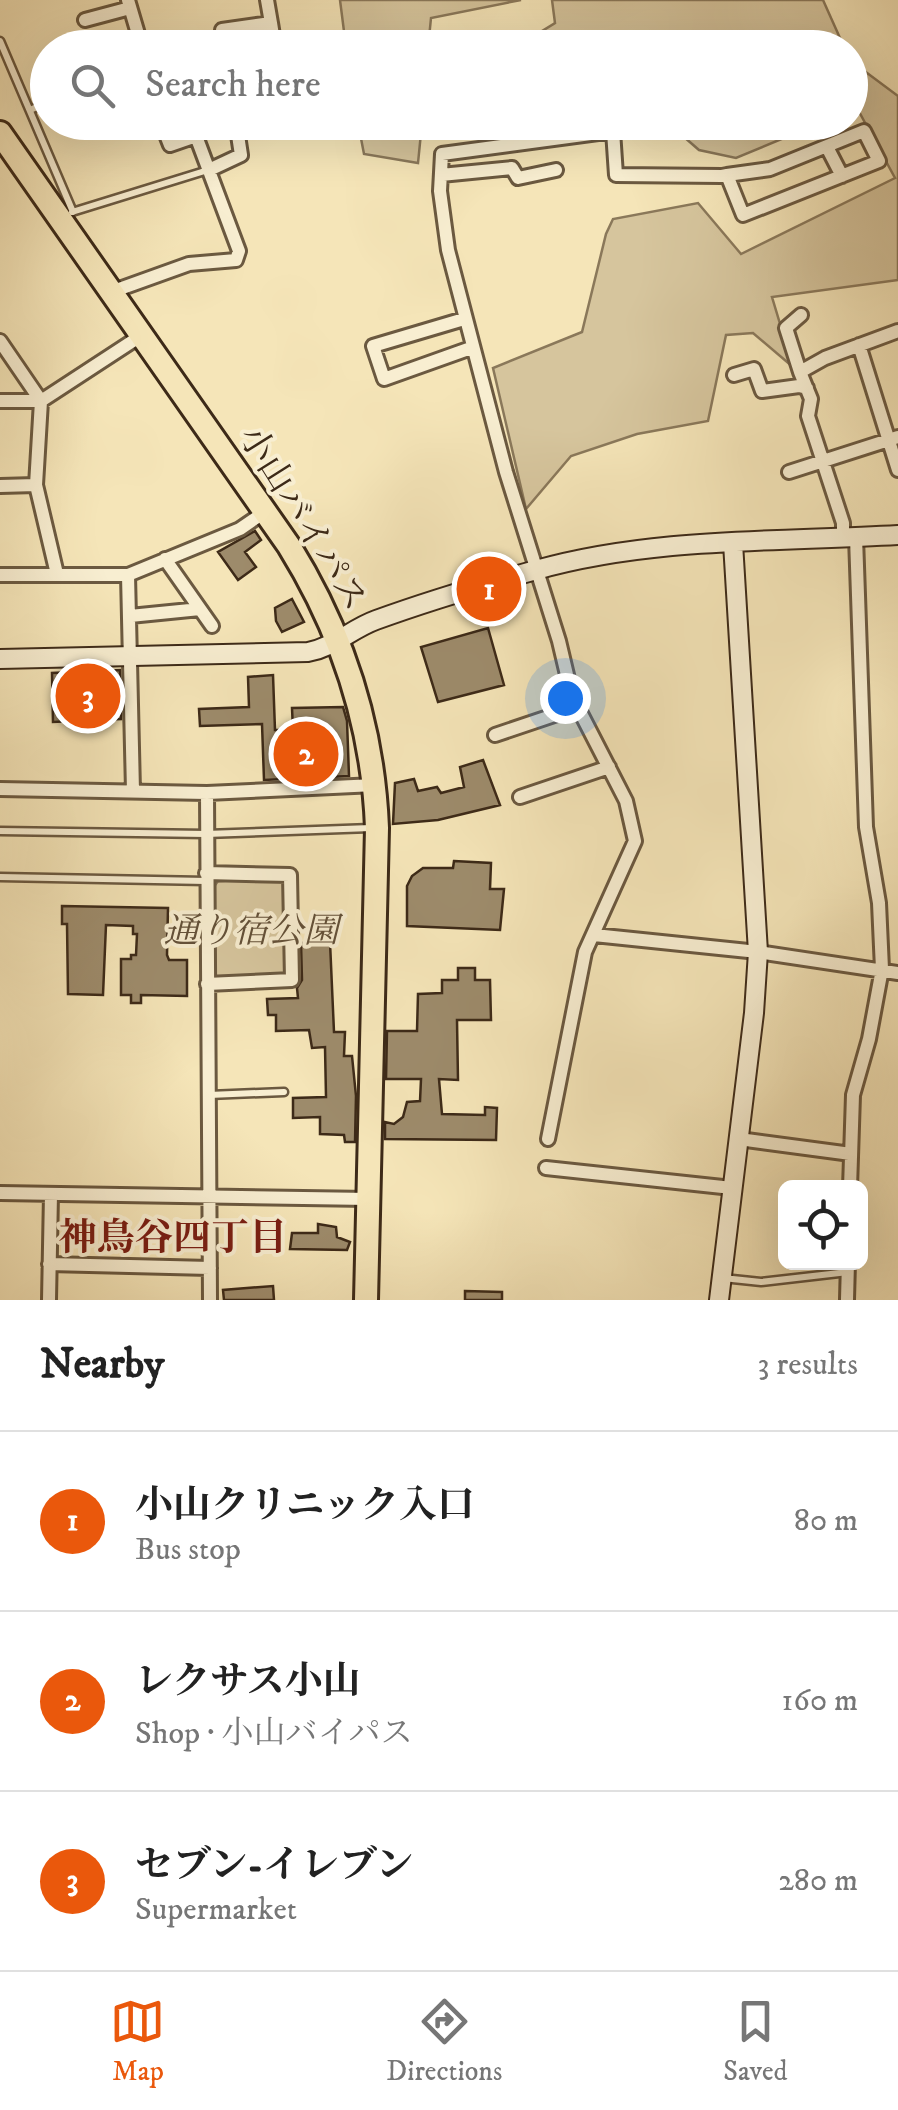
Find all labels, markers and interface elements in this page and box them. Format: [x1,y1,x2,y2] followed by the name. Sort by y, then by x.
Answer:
[30,30,868,140] search box
[65,58,120,113] icon: search
[145,61,321,109] text: Search here
[228,419,376,619] street label: 小山バイパス
[456,552,522,626] pin: 1
[56,658,120,734] pin: 3
[540,673,591,724] your location
[274,716,338,792] pin: 2
[163,910,343,954] park label: 通り宿公園
[778,1180,868,1270] map controls
[778,1180,868,1270] button: locate
[59,1215,287,1263] district label: 神鳥谷四丁目
[40,1339,164,1391] text: Nearby
[757,1345,858,1385] text: 3 results
[135,1482,475,1530] text: 小山クリニック入口
[67,1501,78,1541] text: 1
[794,1501,858,1541] text: 80 m
[135,1530,241,1570] text: Bus stop
[135,1658,361,1706] text: レクサス小山
[65,1681,80,1721] text: 2
[782,1681,858,1721] text: 160 m
[135,1714,413,1754] text: Shop · 小山バイパス
[135,1842,413,1890] text: セブン-イレブン
[67,1861,78,1901] text: 3
[778,1861,858,1901] text: 280 m
[135,1890,297,1930] text: Supermarket
[110,1994,165,2089] tab: Map
[386,1994,502,2089] tab: Directions
[723,1994,788,2089] tab: Saved

